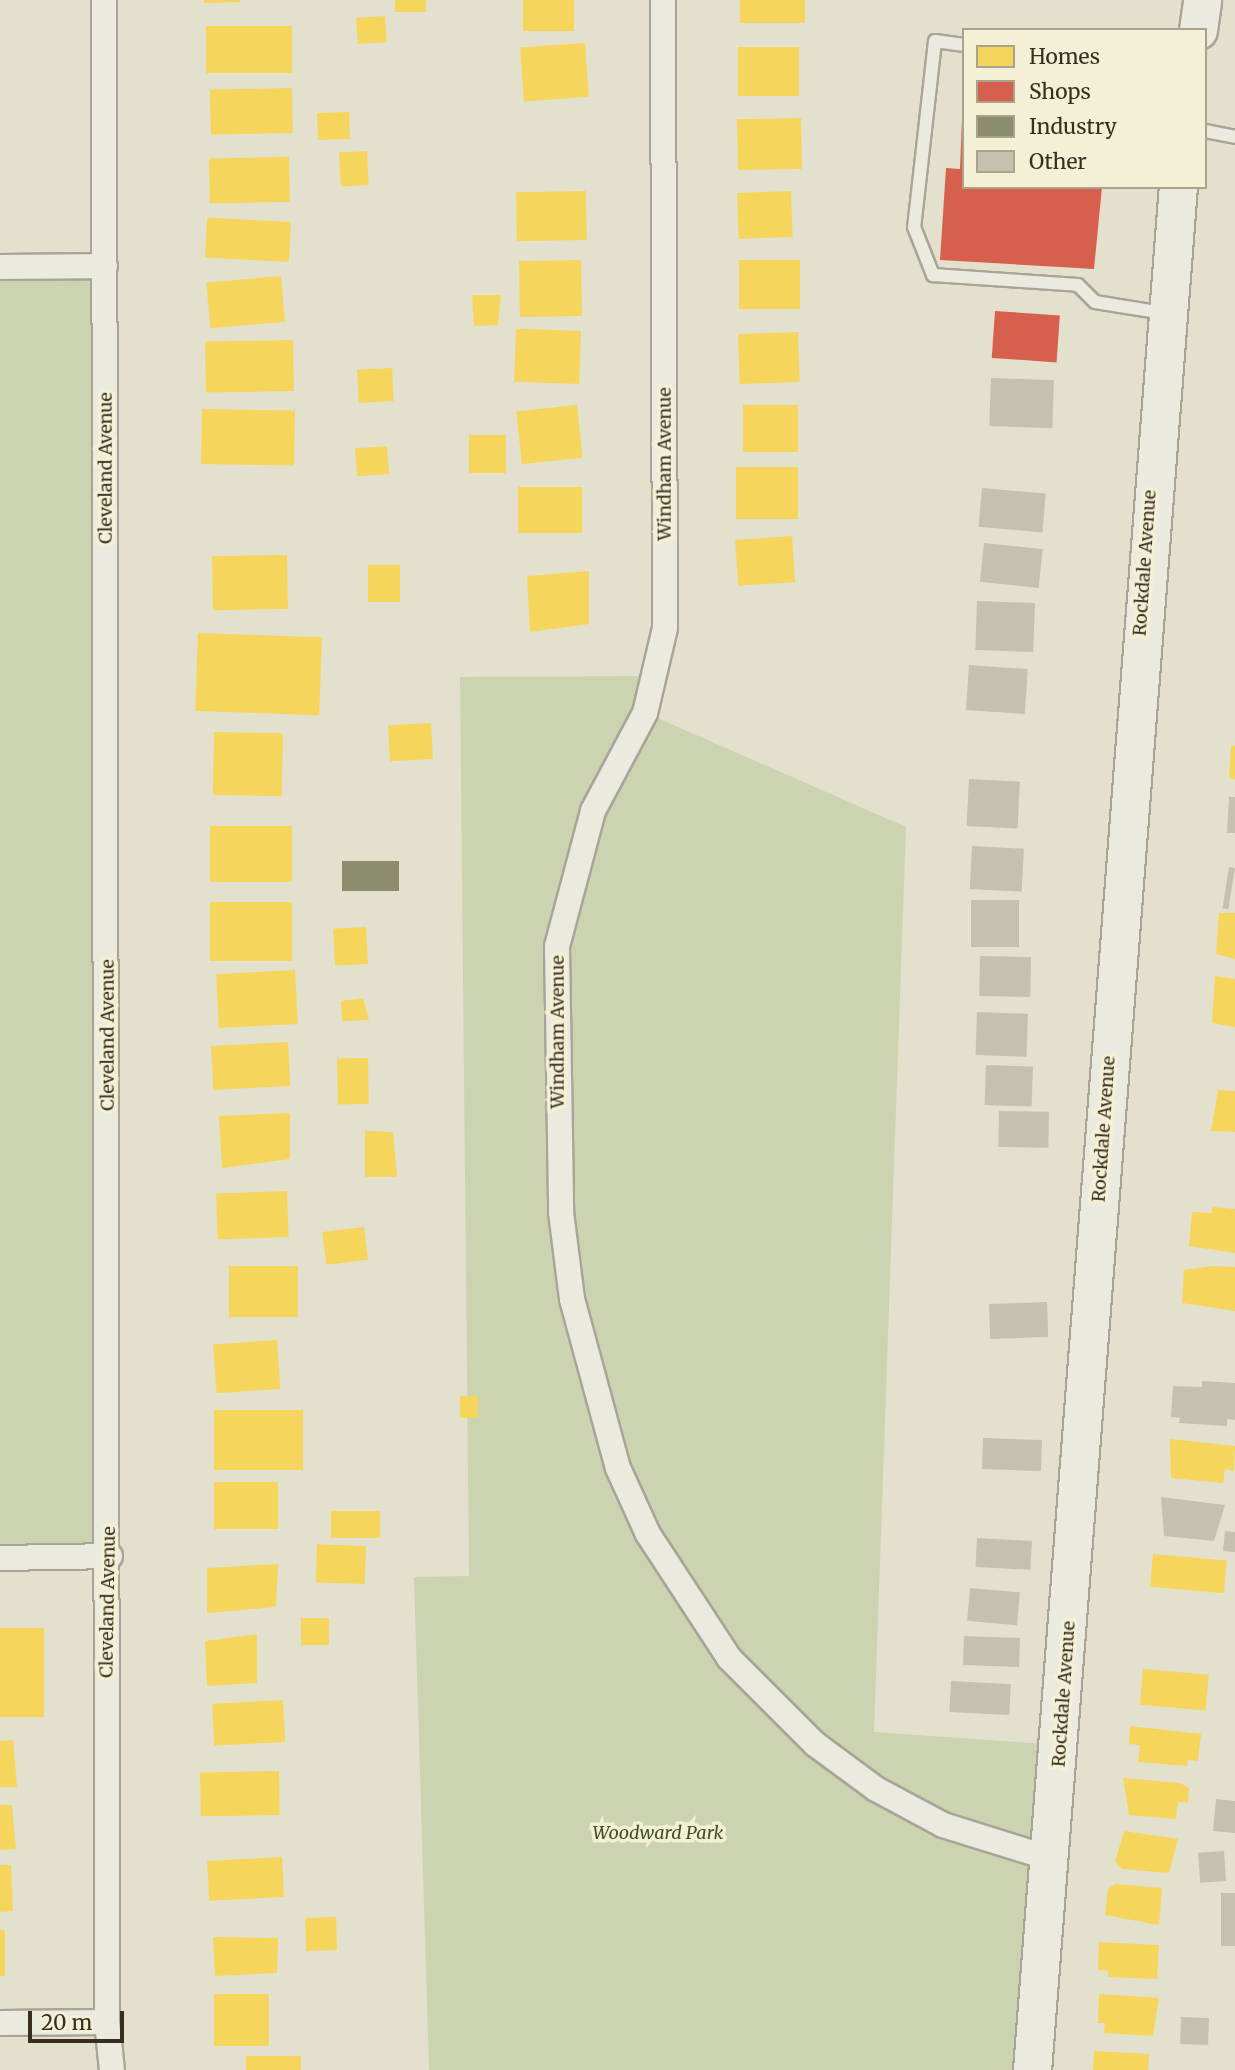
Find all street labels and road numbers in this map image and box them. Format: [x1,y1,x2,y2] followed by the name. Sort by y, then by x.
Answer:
[654,387,676,541] street label: Windham Avenue
[95,392,117,544] street label: Cleveland Avenue
[1129,489,1161,637] street label: Rockdale Avenue
[547,955,569,1109] street label: Windham Avenue
[97,959,119,1111] street label: Cleveland Avenue
[1088,1055,1120,1203] street label: Rockdale Avenue
[96,1526,120,1678] street label: Cleveland Avenue
[1048,1620,1080,1768] street label: Rockdale Avenue

